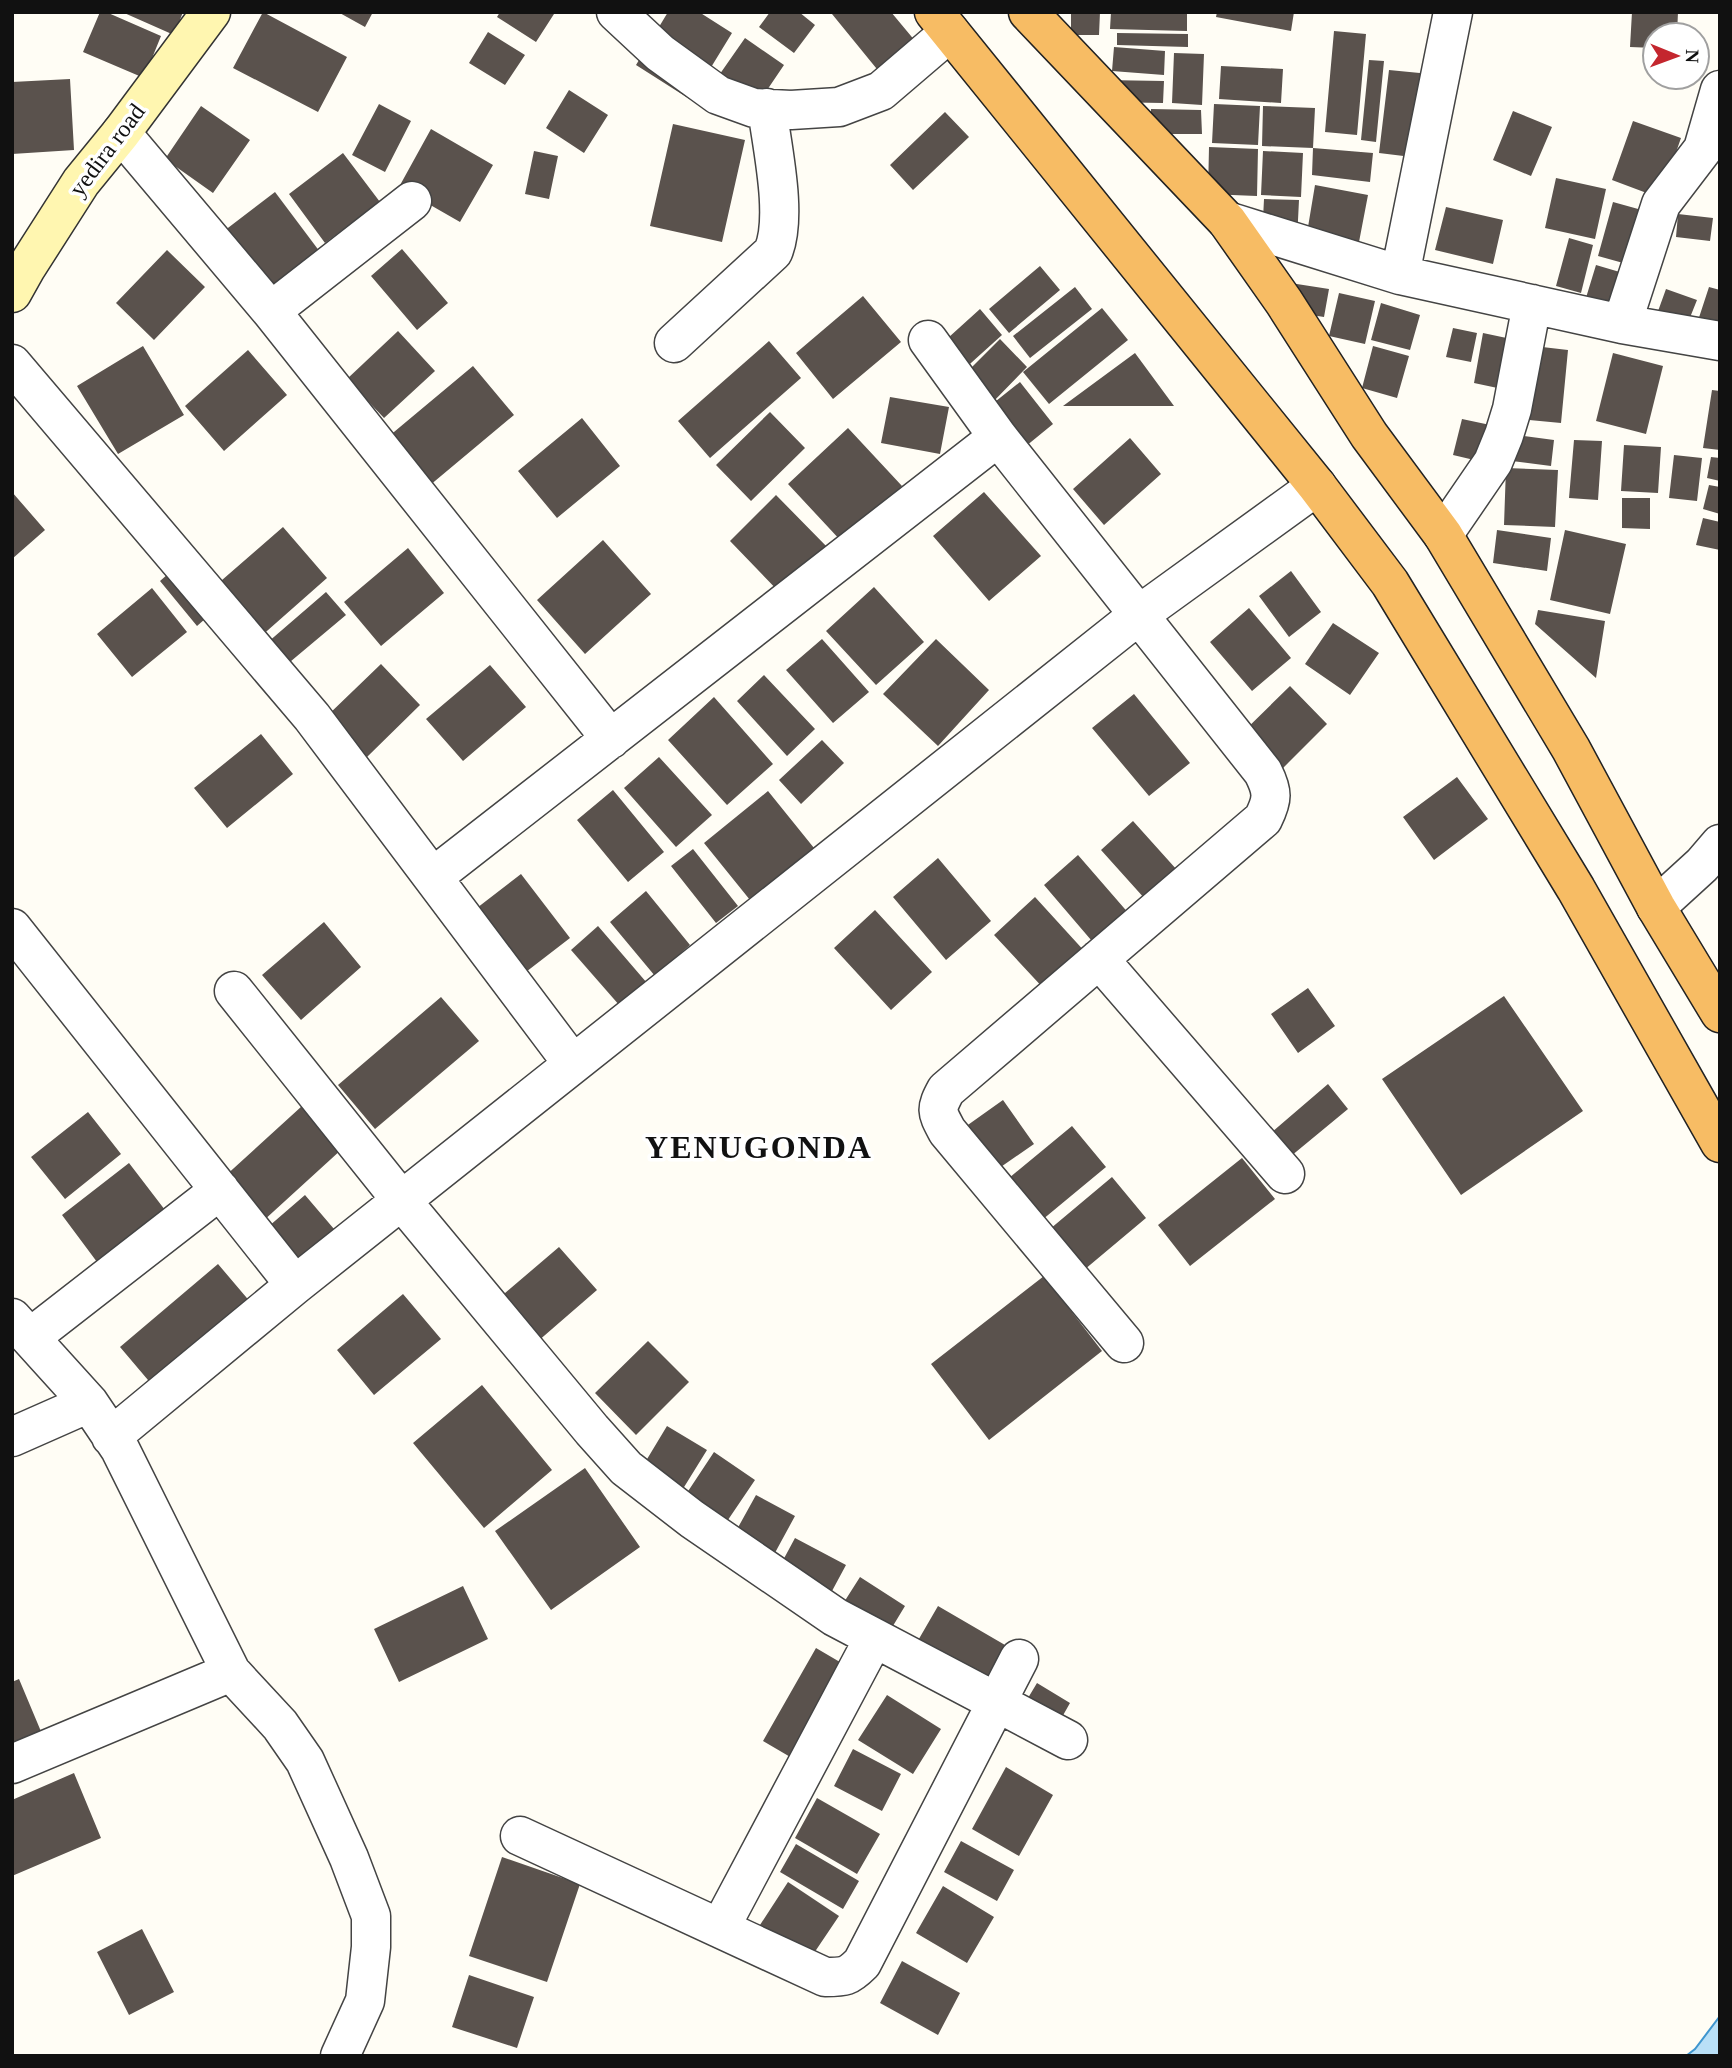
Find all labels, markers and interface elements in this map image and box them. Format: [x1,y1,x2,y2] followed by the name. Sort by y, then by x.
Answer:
[1641,21,1711,91] north arrow
[1682,49,1703,64] text: N
[64,99,150,201] street label: yedira road
[645,1129,873,1165] district label: YENUGONDA

